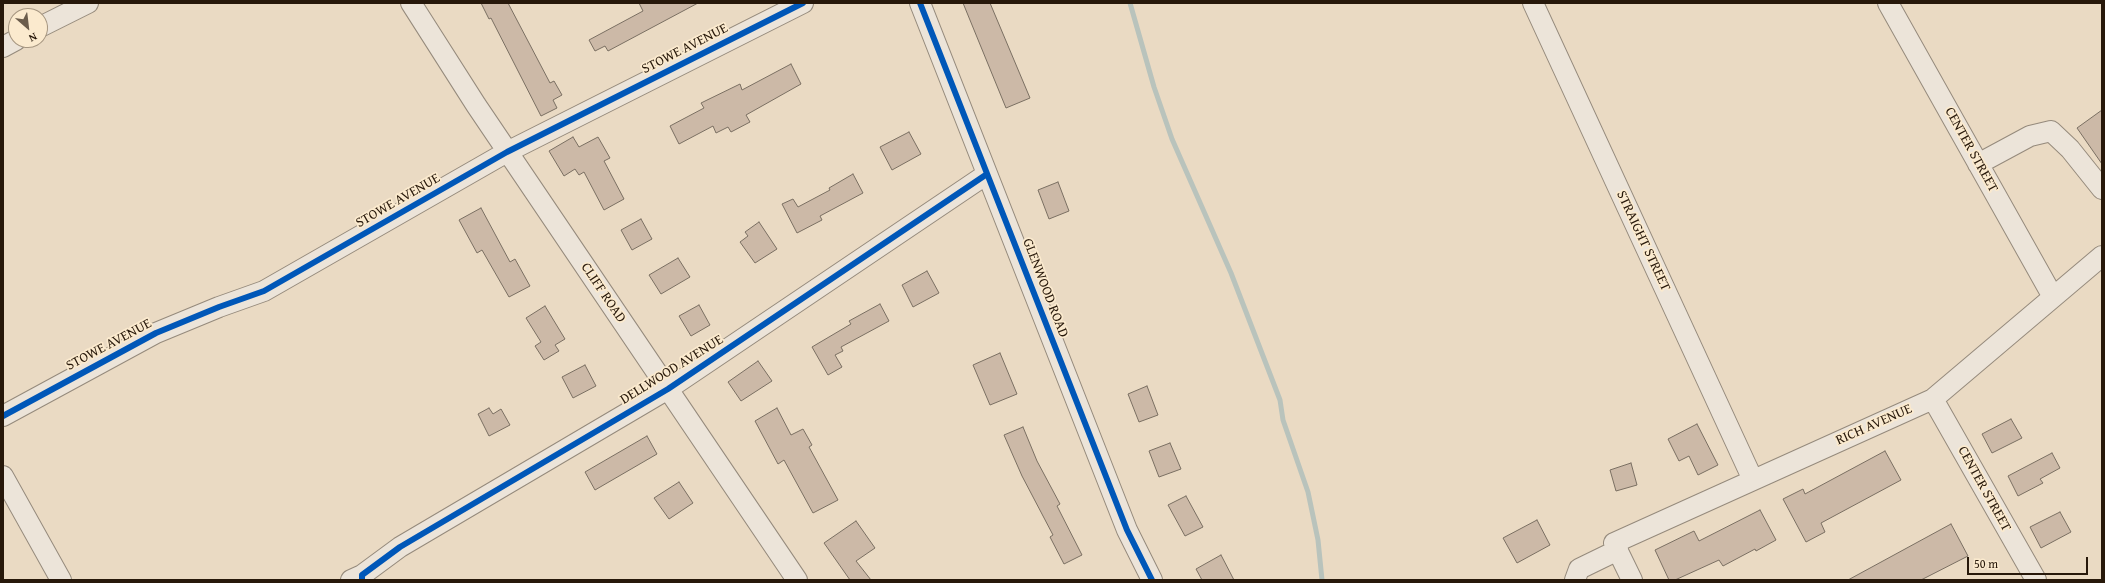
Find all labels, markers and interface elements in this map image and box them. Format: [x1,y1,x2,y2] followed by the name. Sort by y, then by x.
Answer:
[8,8,48,48] north arrow
[639,20,731,78] street label: STOWE AVENUE
[26,29,40,46] text: N
[1941,105,2001,195] street label: CENTER STREET
[353,170,443,232] street label: STOWE AVENUE
[1612,188,1674,294] street label: STRAIGHT STREET
[1018,236,1072,340] street label: GLENWOOD ROAD
[577,260,629,326] street label: CLIFF ROAD
[63,315,155,375] street label: STOWE AVENUE
[617,332,727,408] street label: DELLWOOD AVENUE
[1833,401,1915,449] street label: RICH AVENUE
[1954,444,2014,534] street label: CENTER STREET
[1969,549,2090,575] scale bar
[1974,555,1998,572] text: 50 m

